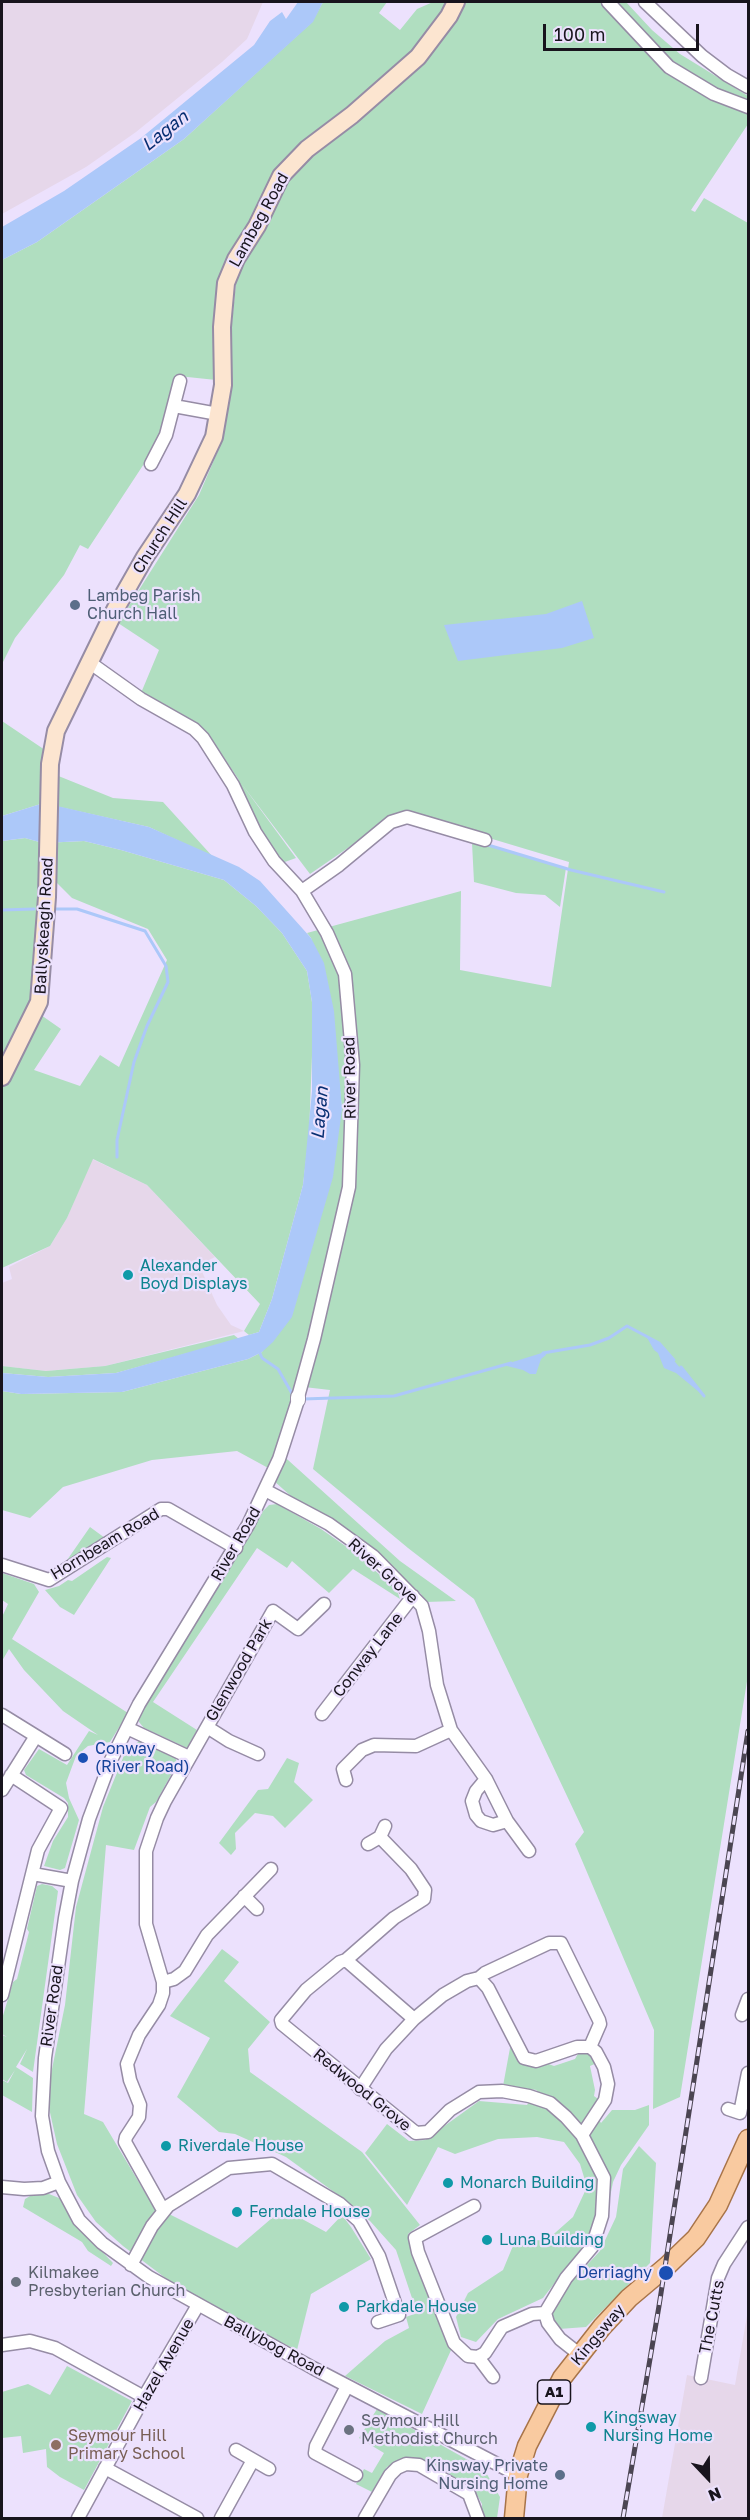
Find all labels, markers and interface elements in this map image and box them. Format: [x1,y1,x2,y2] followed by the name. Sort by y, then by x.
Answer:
[546,12,702,50] scale bar
[554,23,605,45] text: 100 m
[138,106,192,156] water label: Lagan
[225,170,293,270] street label: Lambeg Road
[129,495,191,577] street label: Church Hill
[87,586,201,624] place label: Lambeg Parish Church Hall
[68,598,82,612] marker: Lambeg Parish Church Hall
[31,857,57,995] street label: Ballyskeagh Road
[340,1037,360,1119] street label: River Road
[307,1086,333,1140] water label: Lagan
[140,1256,248,1294] place label: Alexander Boyd Displays
[121,1268,135,1282] marker: Alexander Boyd Displays
[207,1503,265,1585] street label: River Road
[47,1504,163,1584] street label: Hornbeam Road
[344,1534,422,1608] street label: River Grove
[329,1609,407,1701] street label: Conway Lane
[202,1615,276,1725] street label: Glenwood Park
[95,1739,190,1777] place label: Conway (River Road)
[76,1751,90,1765] marker: Conway (River Road)
[37,1964,67,2048] street label: River Road
[309,2045,415,2135] street label: Redwood Grove
[178,2136,303,2156] place label: Riverdale House
[159,2139,173,2153] marker: Riverdale House
[460,2173,594,2193] place label: Monarch Building
[441,2176,455,2190] marker: Monarch Building
[249,2202,370,2222] place label: Ferndale House
[230,2205,244,2219] marker: Ferndale House
[499,2230,604,2250] place label: Luna Building
[480,2233,494,2247] marker: Luna Building
[28,2263,185,2301] place label: Kilmakee Presbyterian Church
[577,2263,652,2283] place label: Derriaghy
[657,2264,675,2282] marker: Derriaghy
[9,2275,23,2289] marker: Kilmakee Presbyterian Church
[695,2278,729,2356] street label: The Cutts
[356,2297,477,2317] place label: Parkdale House
[337,2300,351,2314] marker: Parkdale House
[567,2301,629,2369] street label: Kingsway
[220,2311,328,2381] street label: Ballybog Road
[130,2315,198,2415] street label: Hazel Avenue
[538,2380,570,2404] road number: A1
[603,2408,713,2446] place label: Kingsway Nursing Home
[361,2411,498,2449] place label: Seymour Hill Methodist Church
[584,2420,598,2434] marker: Kingsway Nursing Home
[342,2423,356,2437] marker: Seymour Hill Methodist Church
[68,2426,185,2464] place label: Seymour Hill Primary School
[49,2438,63,2452] marker: Seymour Hill Primary School
[678,2448,738,2508] north arrow
[426,2456,548,2494] place label: Kinsway Private Nursing Home
[553,2468,567,2482] marker: Kinsway Private Nursing Home
[705,2483,724,2506] text: N

